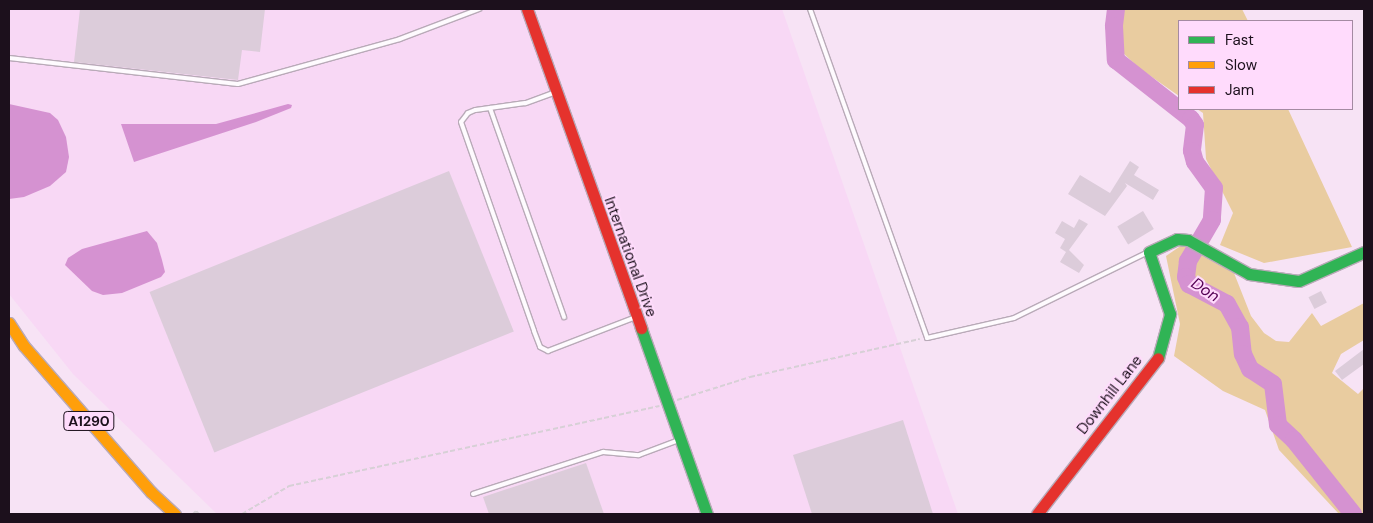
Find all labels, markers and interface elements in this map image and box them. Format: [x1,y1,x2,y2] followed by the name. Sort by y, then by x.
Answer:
[1178,20,1353,110] legend
[1225,30,1254,50] text: Fast
[1225,55,1257,75] text: Slow
[1225,80,1254,100] text: Jam
[600,195,660,319] street label: International Drive
[1187,274,1223,306] water label: Don
[1074,352,1146,438] street label: Downhill Lane
[63,410,115,432] road number: A1290

